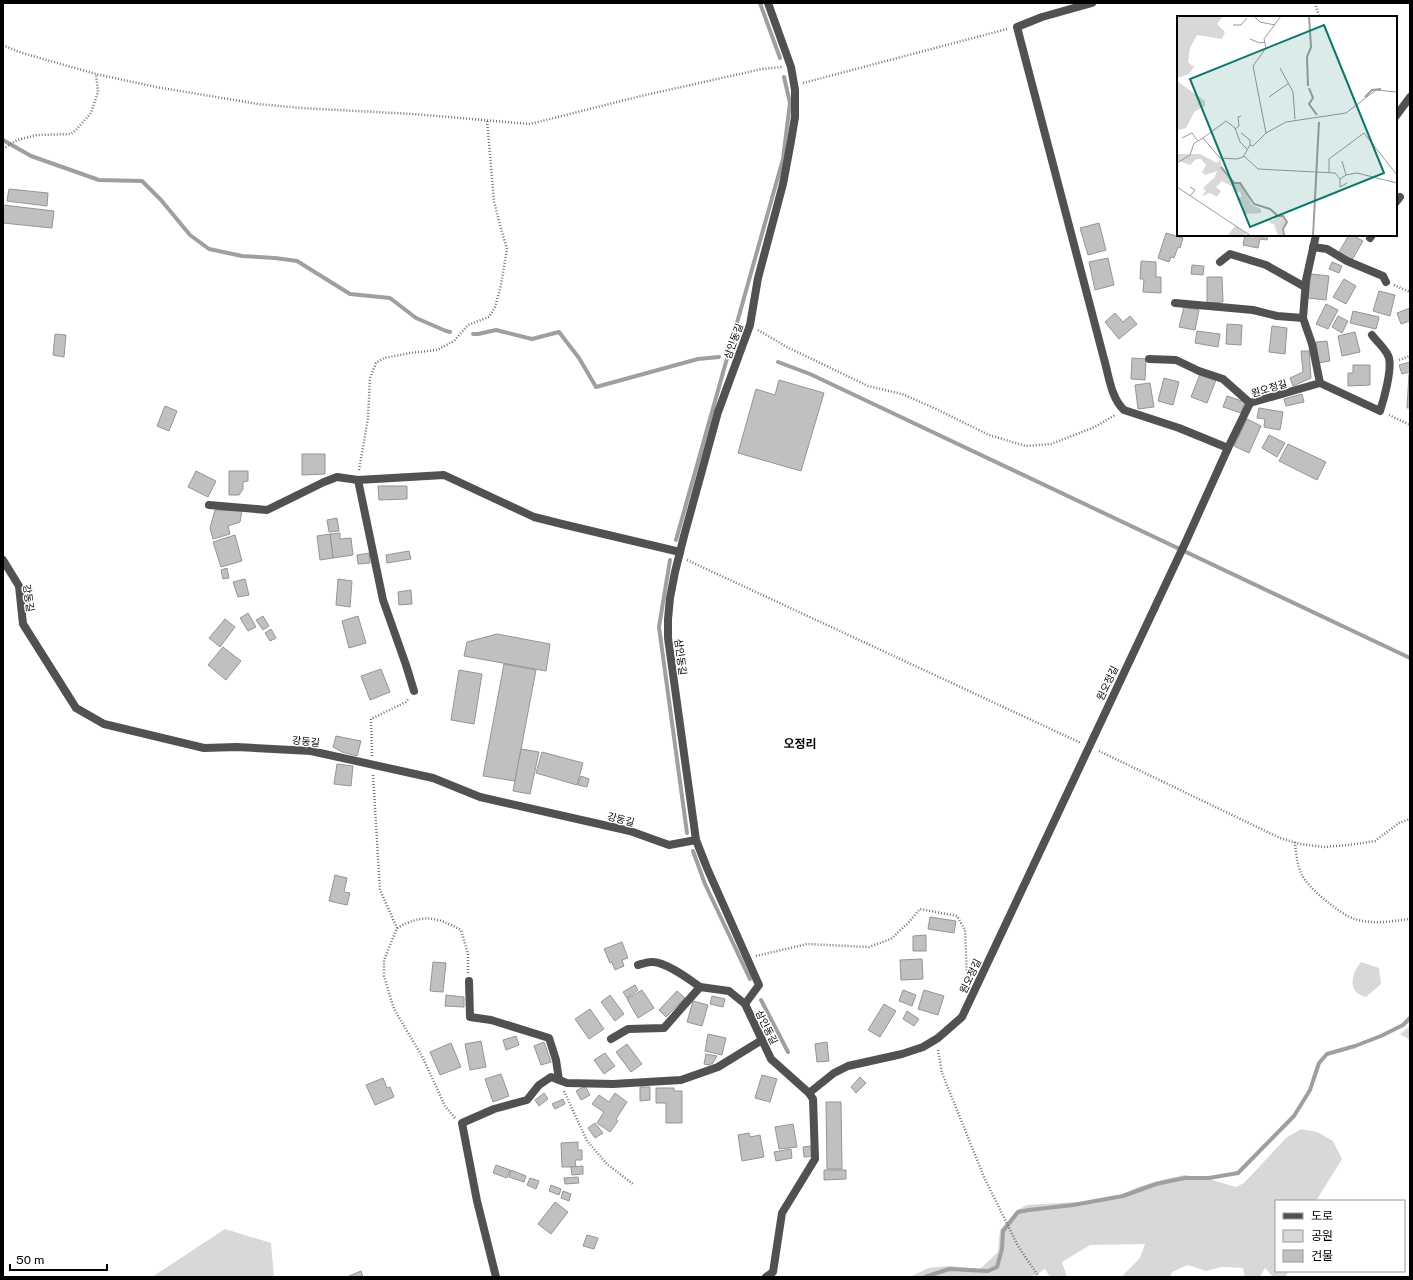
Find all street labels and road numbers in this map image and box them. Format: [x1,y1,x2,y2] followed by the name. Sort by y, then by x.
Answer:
[721,322,745,360] street label: 삼인동길
[1250,377,1288,399] street label: 원오정길
[21,583,37,613] street label: 강동길
[673,638,689,676] street label: 삼인동길
[1094,664,1120,702] street label: 원오정길
[292,734,320,748] street label: 강동길
[606,810,636,828] street label: 강동길
[957,957,983,995] street label: 원오정길
[754,1008,780,1046] street label: 삼인동길

